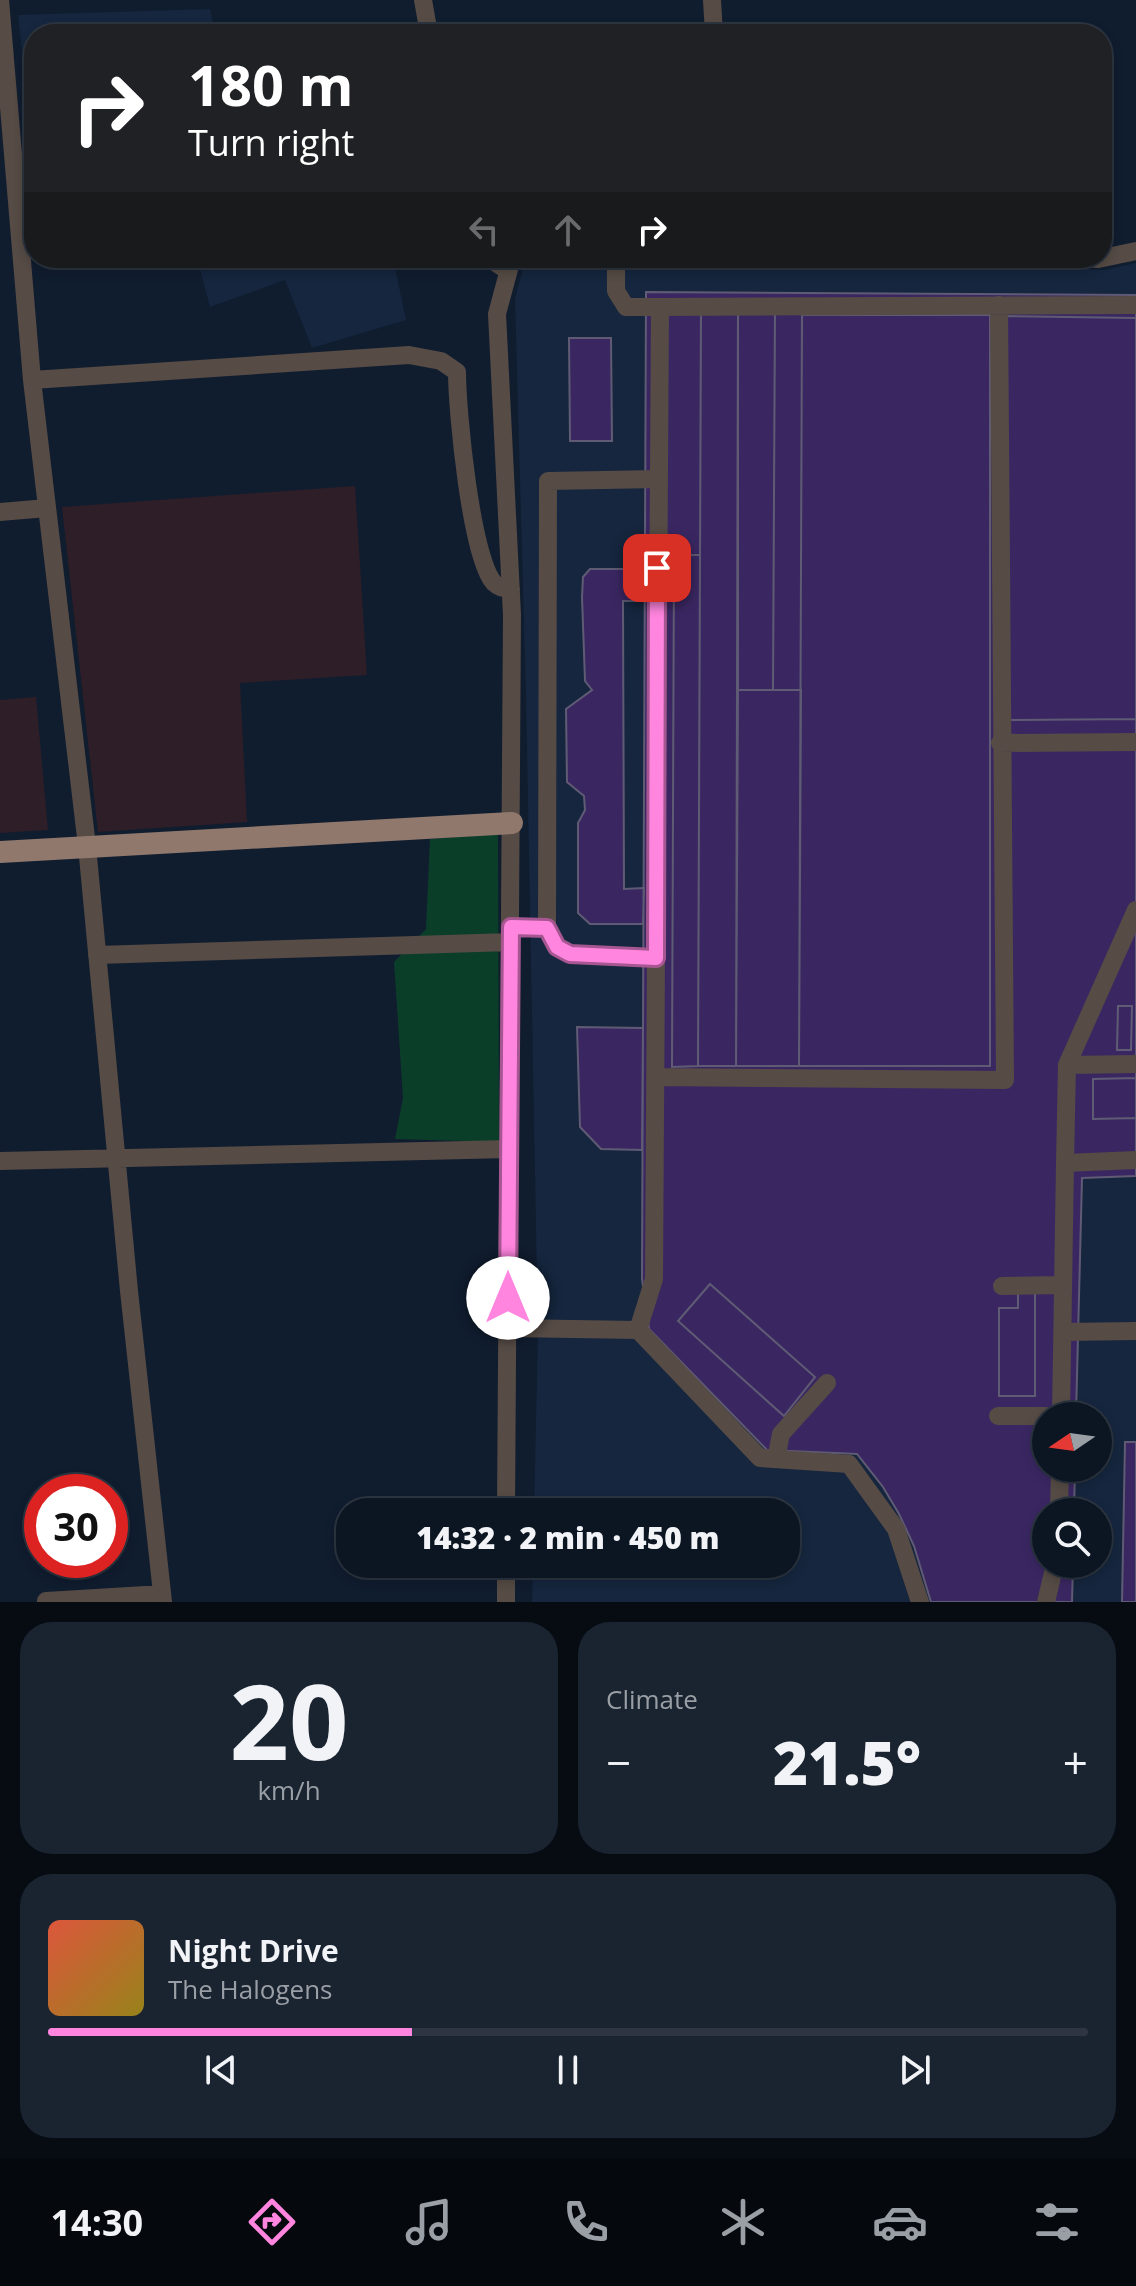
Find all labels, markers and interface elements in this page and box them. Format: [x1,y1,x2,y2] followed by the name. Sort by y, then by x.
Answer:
[188,46,354,122] text: 180 m
[56,56,160,160] icon: right
[188,118,354,167] text: Turn right
[462,208,506,252] icon: left
[546,208,590,252] icon: ahead
[630,208,674,252] icon: right
[623,534,691,602] pin
[635,546,679,590] icon: arrive
[466,1256,550,1340] position arrow
[1032,1402,1112,1482] north arrow
[1032,1402,1112,1578] map controls
[24,1474,128,1578] speed limit sign: 30
[1032,1498,1112,1578] button: search
[416,1517,720,1558] text: 14:32 · 2 min · 450 m
[230,1649,348,1790] text: 20
[606,1681,698,1717] text: Climate
[773,1721,921,1803] text: 21.5°
[606,1732,631,1792] text: −
[1063,1732,1088,1792] text: +
[257,1772,321,1808] text: km/h
[168,1930,339,1971] text: Night Drive
[168,1971,333,2007] text: The Halogens
[199,2048,243,2092] icon: previous
[546,2048,590,2092] icon: pause
[893,2048,937,2092] icon: next
[244,2194,300,2250] icon: directions
[401,2194,457,2250] icon: music
[558,2194,614,2250] icon: phone
[715,2194,771,2250] icon: climate
[872,2194,928,2250] icon: car
[1029,2194,1085,2250] icon: filters
[51,2198,143,2247] text: 14:30

